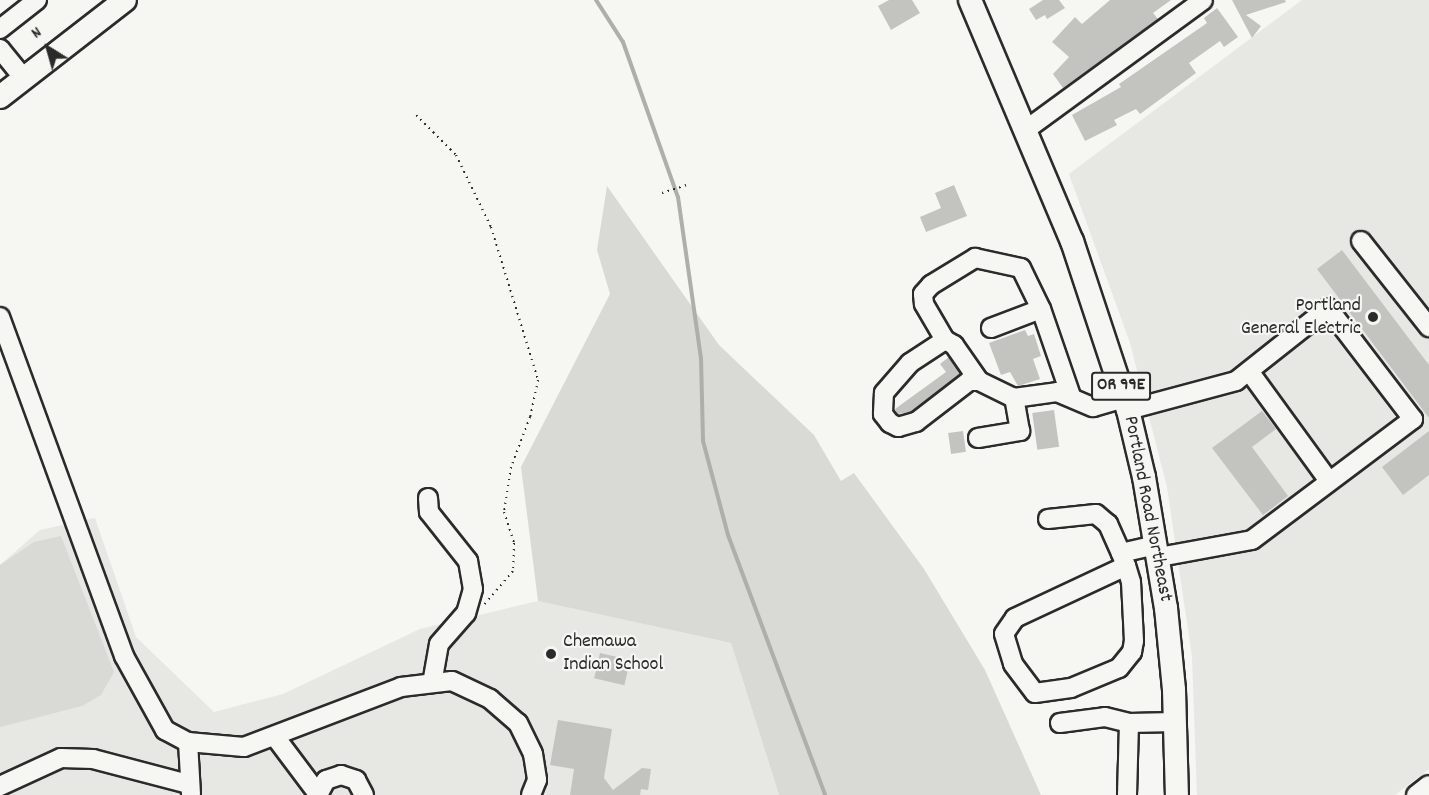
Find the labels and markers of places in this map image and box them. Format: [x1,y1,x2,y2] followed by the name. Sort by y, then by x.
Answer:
[1241,294,1361,341] place label: Portland General Electric
[1366,310,1380,324] marker: Portland General Electric
[563,630,663,677] place label: Chemawa Indian School
[544,647,558,661] marker: Chemawa Indian School

